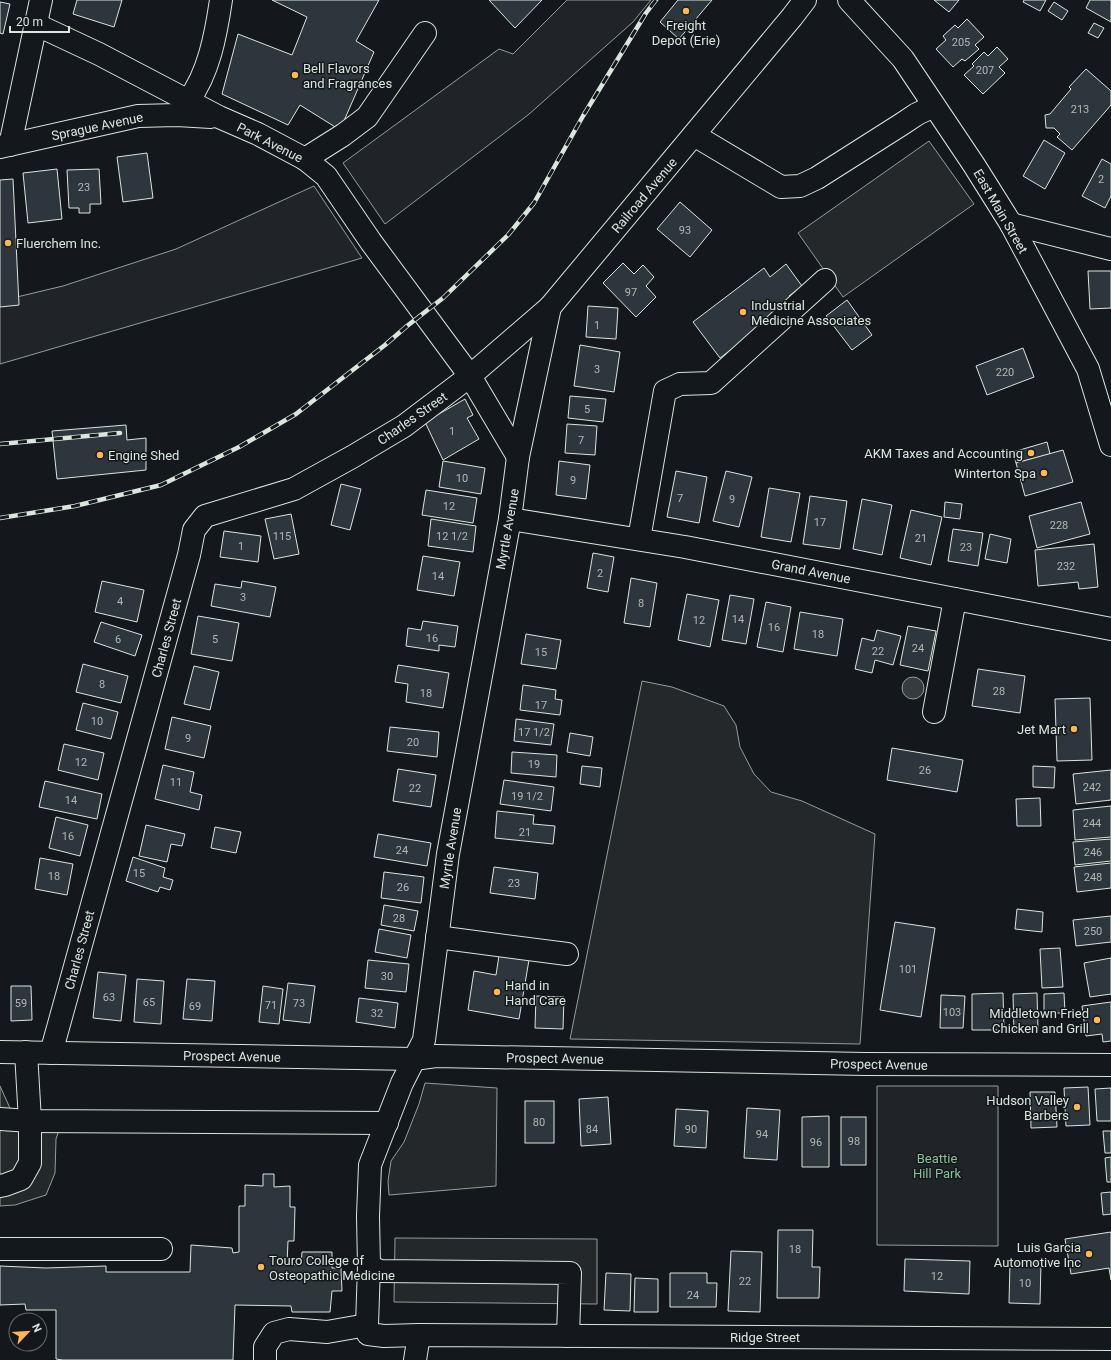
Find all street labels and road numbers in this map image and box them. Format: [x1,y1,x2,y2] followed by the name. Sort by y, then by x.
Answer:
[50,109,144,144] street label: Sprague Avenue
[234,119,305,166] street label: Park Avenue
[609,155,680,236] street label: Railroad Avenue
[970,166,1031,256] street label: East Main Street
[375,389,450,448] street label: Charles Street
[493,487,522,571] street label: Myrtle Avenue
[770,556,852,587] street label: Grand Avenue
[149,597,184,679] street label: Charles Street
[437,806,464,890] street label: Myrtle Avenue
[62,909,97,991] street label: Charles Street
[183,1048,281,1065] street label: Prospect Avenue
[506,1050,604,1067] street label: Prospect Avenue
[830,1056,928,1073] street label: Prospect Avenue
[730,1330,800,1345] street label: Ridge Street

